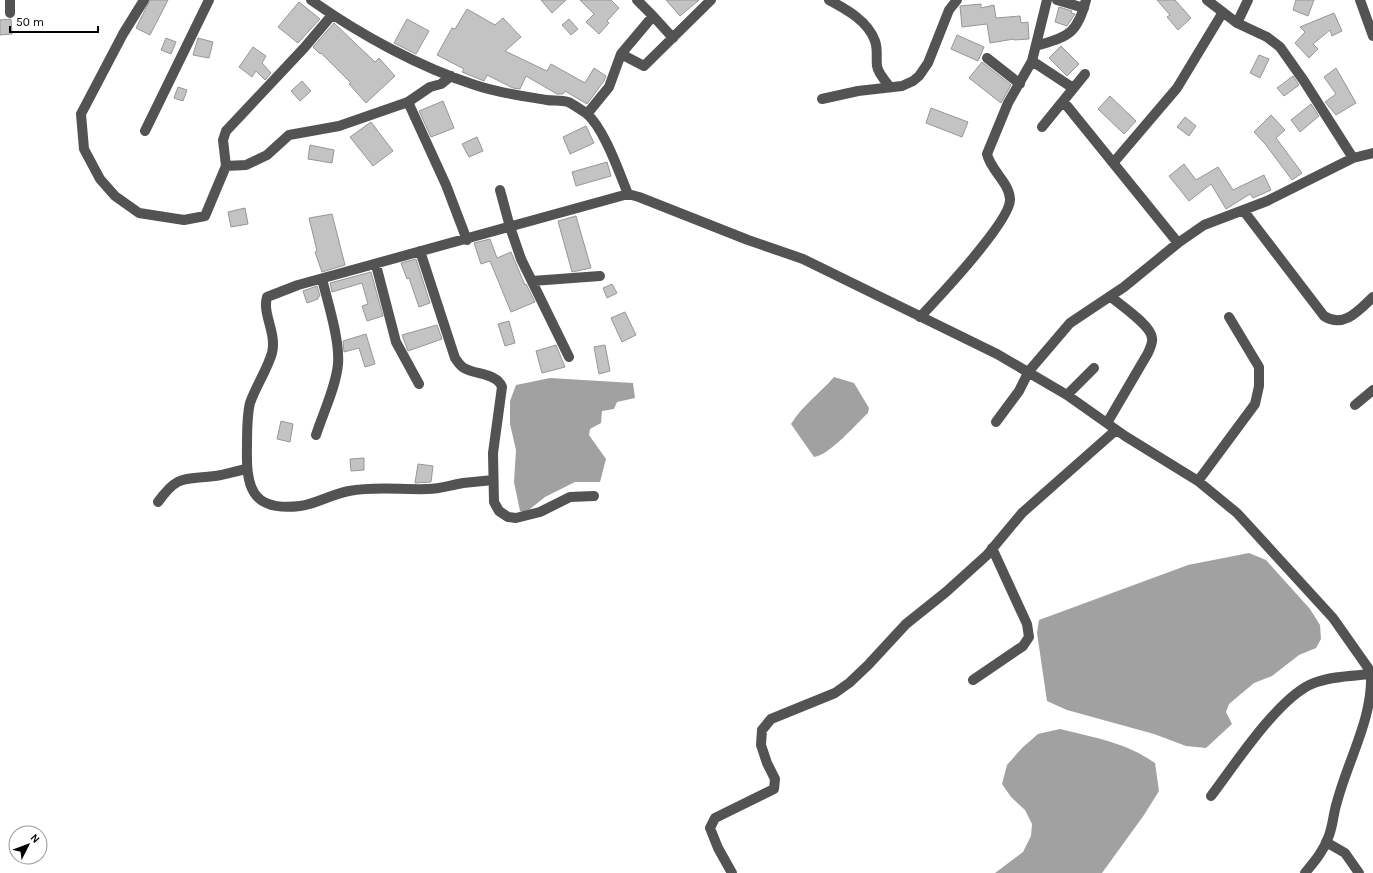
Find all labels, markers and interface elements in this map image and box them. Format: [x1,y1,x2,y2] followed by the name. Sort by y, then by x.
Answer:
[10,8,98,34] scale bar
[16,15,44,29] text: 50 m
[8,825,48,865] north arrow
[28,831,43,846] text: N

